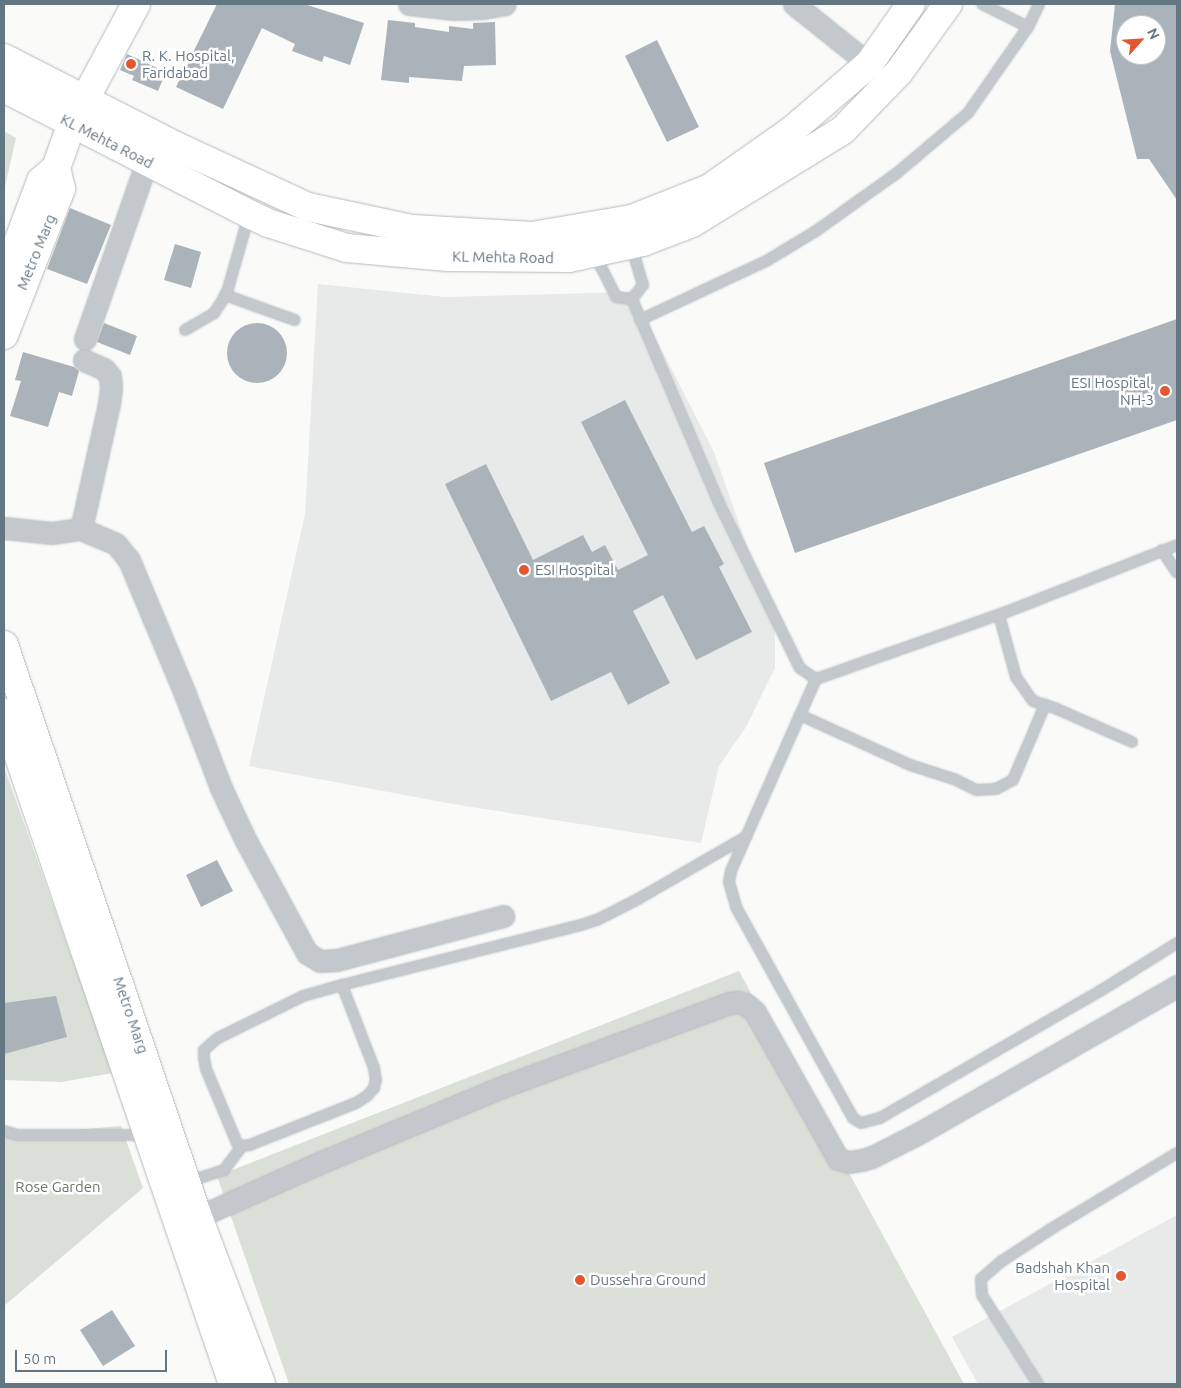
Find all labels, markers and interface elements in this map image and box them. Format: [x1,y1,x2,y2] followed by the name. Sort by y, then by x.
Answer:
[1116,15,1166,65] north arrow
[1144,26,1163,42] text: N
[142,46,235,81] place label: R. K. Hospital, Faridabad
[124,57,138,71] marker: R. K. Hospital, Faridabad
[58,110,156,172] street label: KL Mehta Road
[13,211,59,293] street label: Metro Marg
[452,247,554,267] street label: KL Mehta Road
[1071,373,1154,408] place label: ESI Hospital, NH-3
[1158,384,1172,398] marker: ESI Hospital, NH-3
[535,561,614,579] place label: ESI Hospital
[517,563,531,577] marker: ESI Hospital
[109,974,153,1056] street label: Metro Marg
[15,1178,101,1196] park label: Rose Garden
[1015,1258,1110,1293] place label: Badshah Khan Hospital
[1114,1269,1128,1283] marker: Badshah Khan Hospital
[590,1271,706,1289] place label: Dussehra Ground
[574,1274,586,1286] marker: Dussehra Ground
[18,1340,170,1372] scale bar
[23,1350,56,1367] text: 50 m

